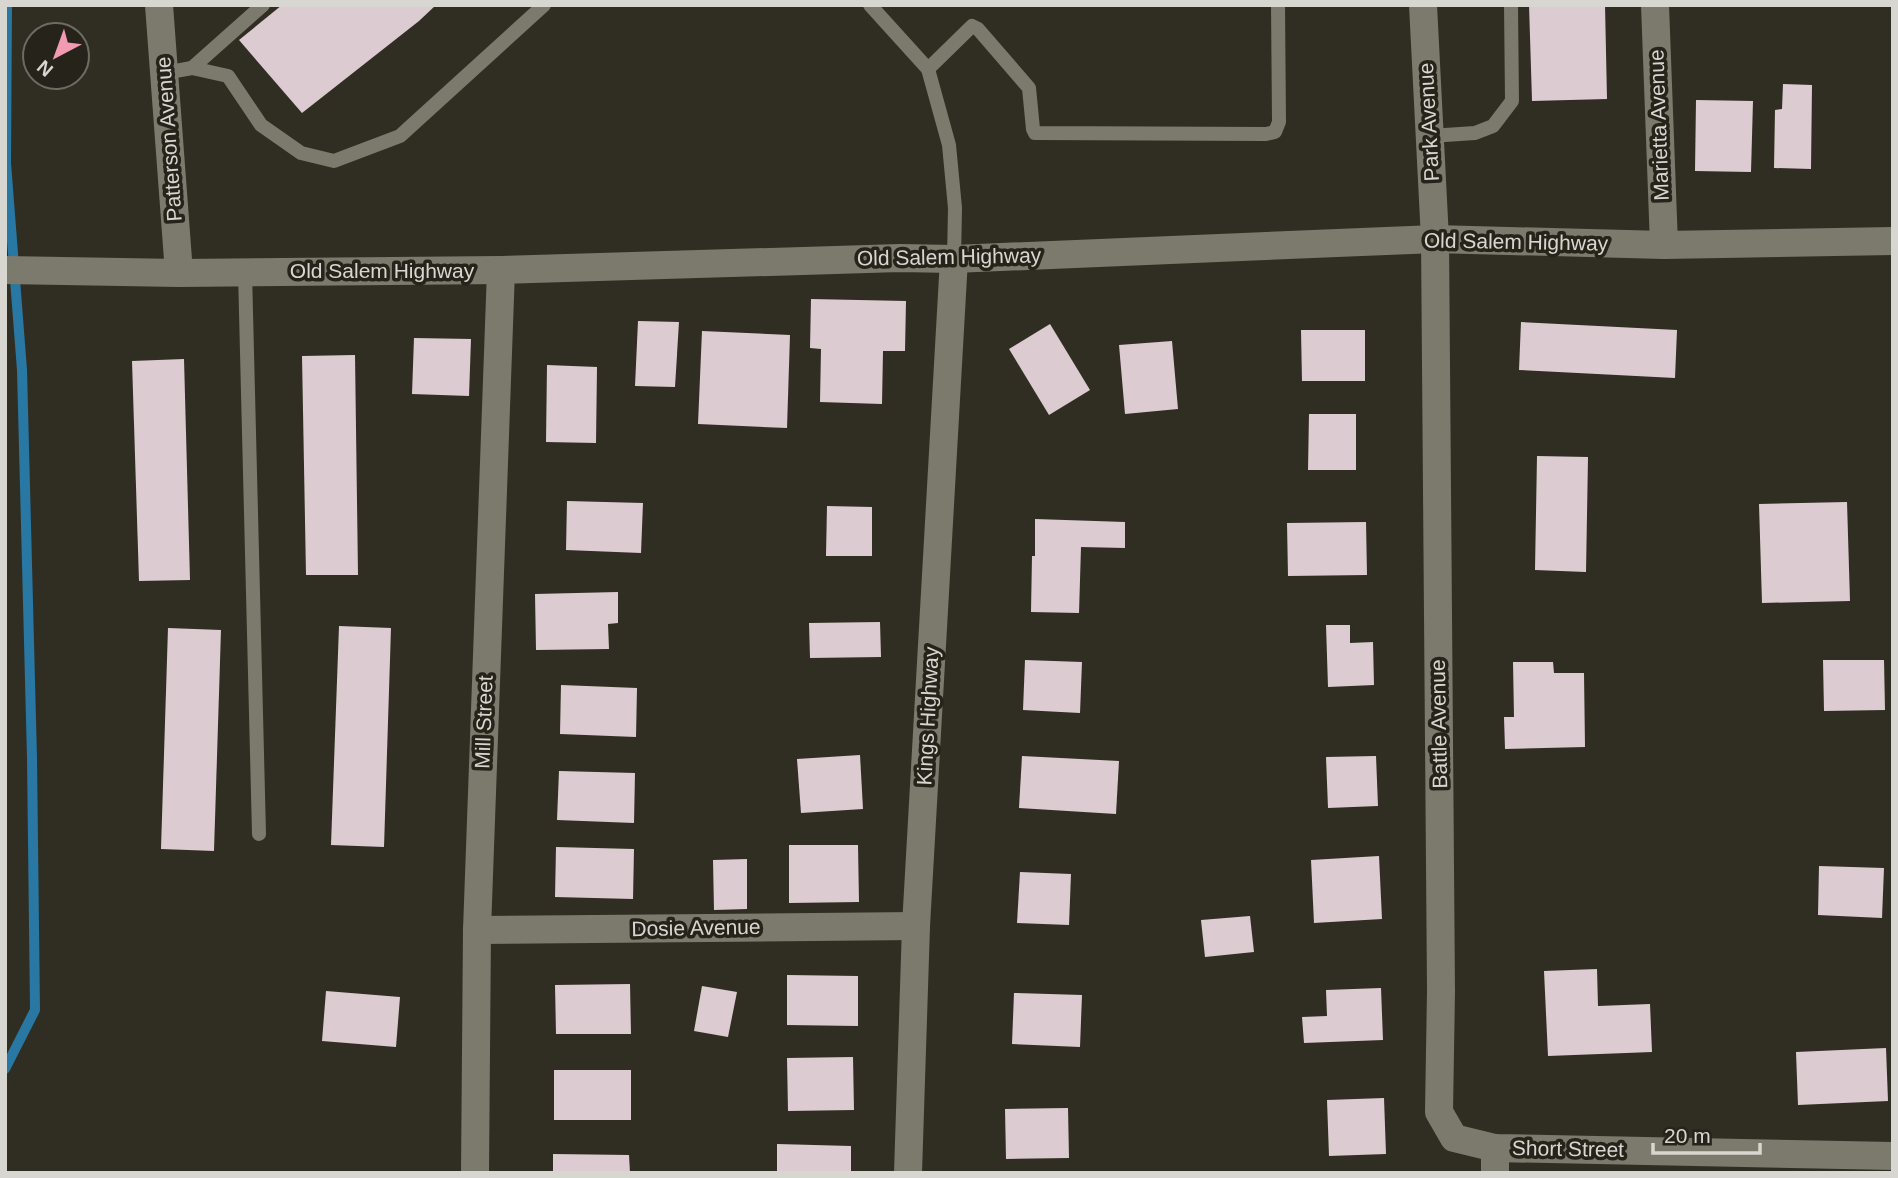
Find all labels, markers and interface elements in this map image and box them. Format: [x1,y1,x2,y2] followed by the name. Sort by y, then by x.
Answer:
[21,21,91,91] north arrow
[1644,49,1673,201] street label: Marietta Avenue
[33,56,57,81] text: N
[151,56,186,222] street label: Patterson Avenue
[1414,62,1443,182] street label: Park Avenue
[1424,228,1609,255] street label: Old Salem Highway
[857,243,1042,270] street label: Old Salem Highway
[290,259,475,282] street label: Old Salem Highway
[912,646,943,786] street label: Kings Highway
[1426,659,1451,789] street label: Battle Avenue
[470,675,497,769] street label: Mill Street
[631,915,761,940] street label: Dosie Avenue
[1653,1112,1760,1156] scale bar
[1664,1124,1711,1147] text: 20 m
[1512,1136,1624,1161] street label: Short Street

